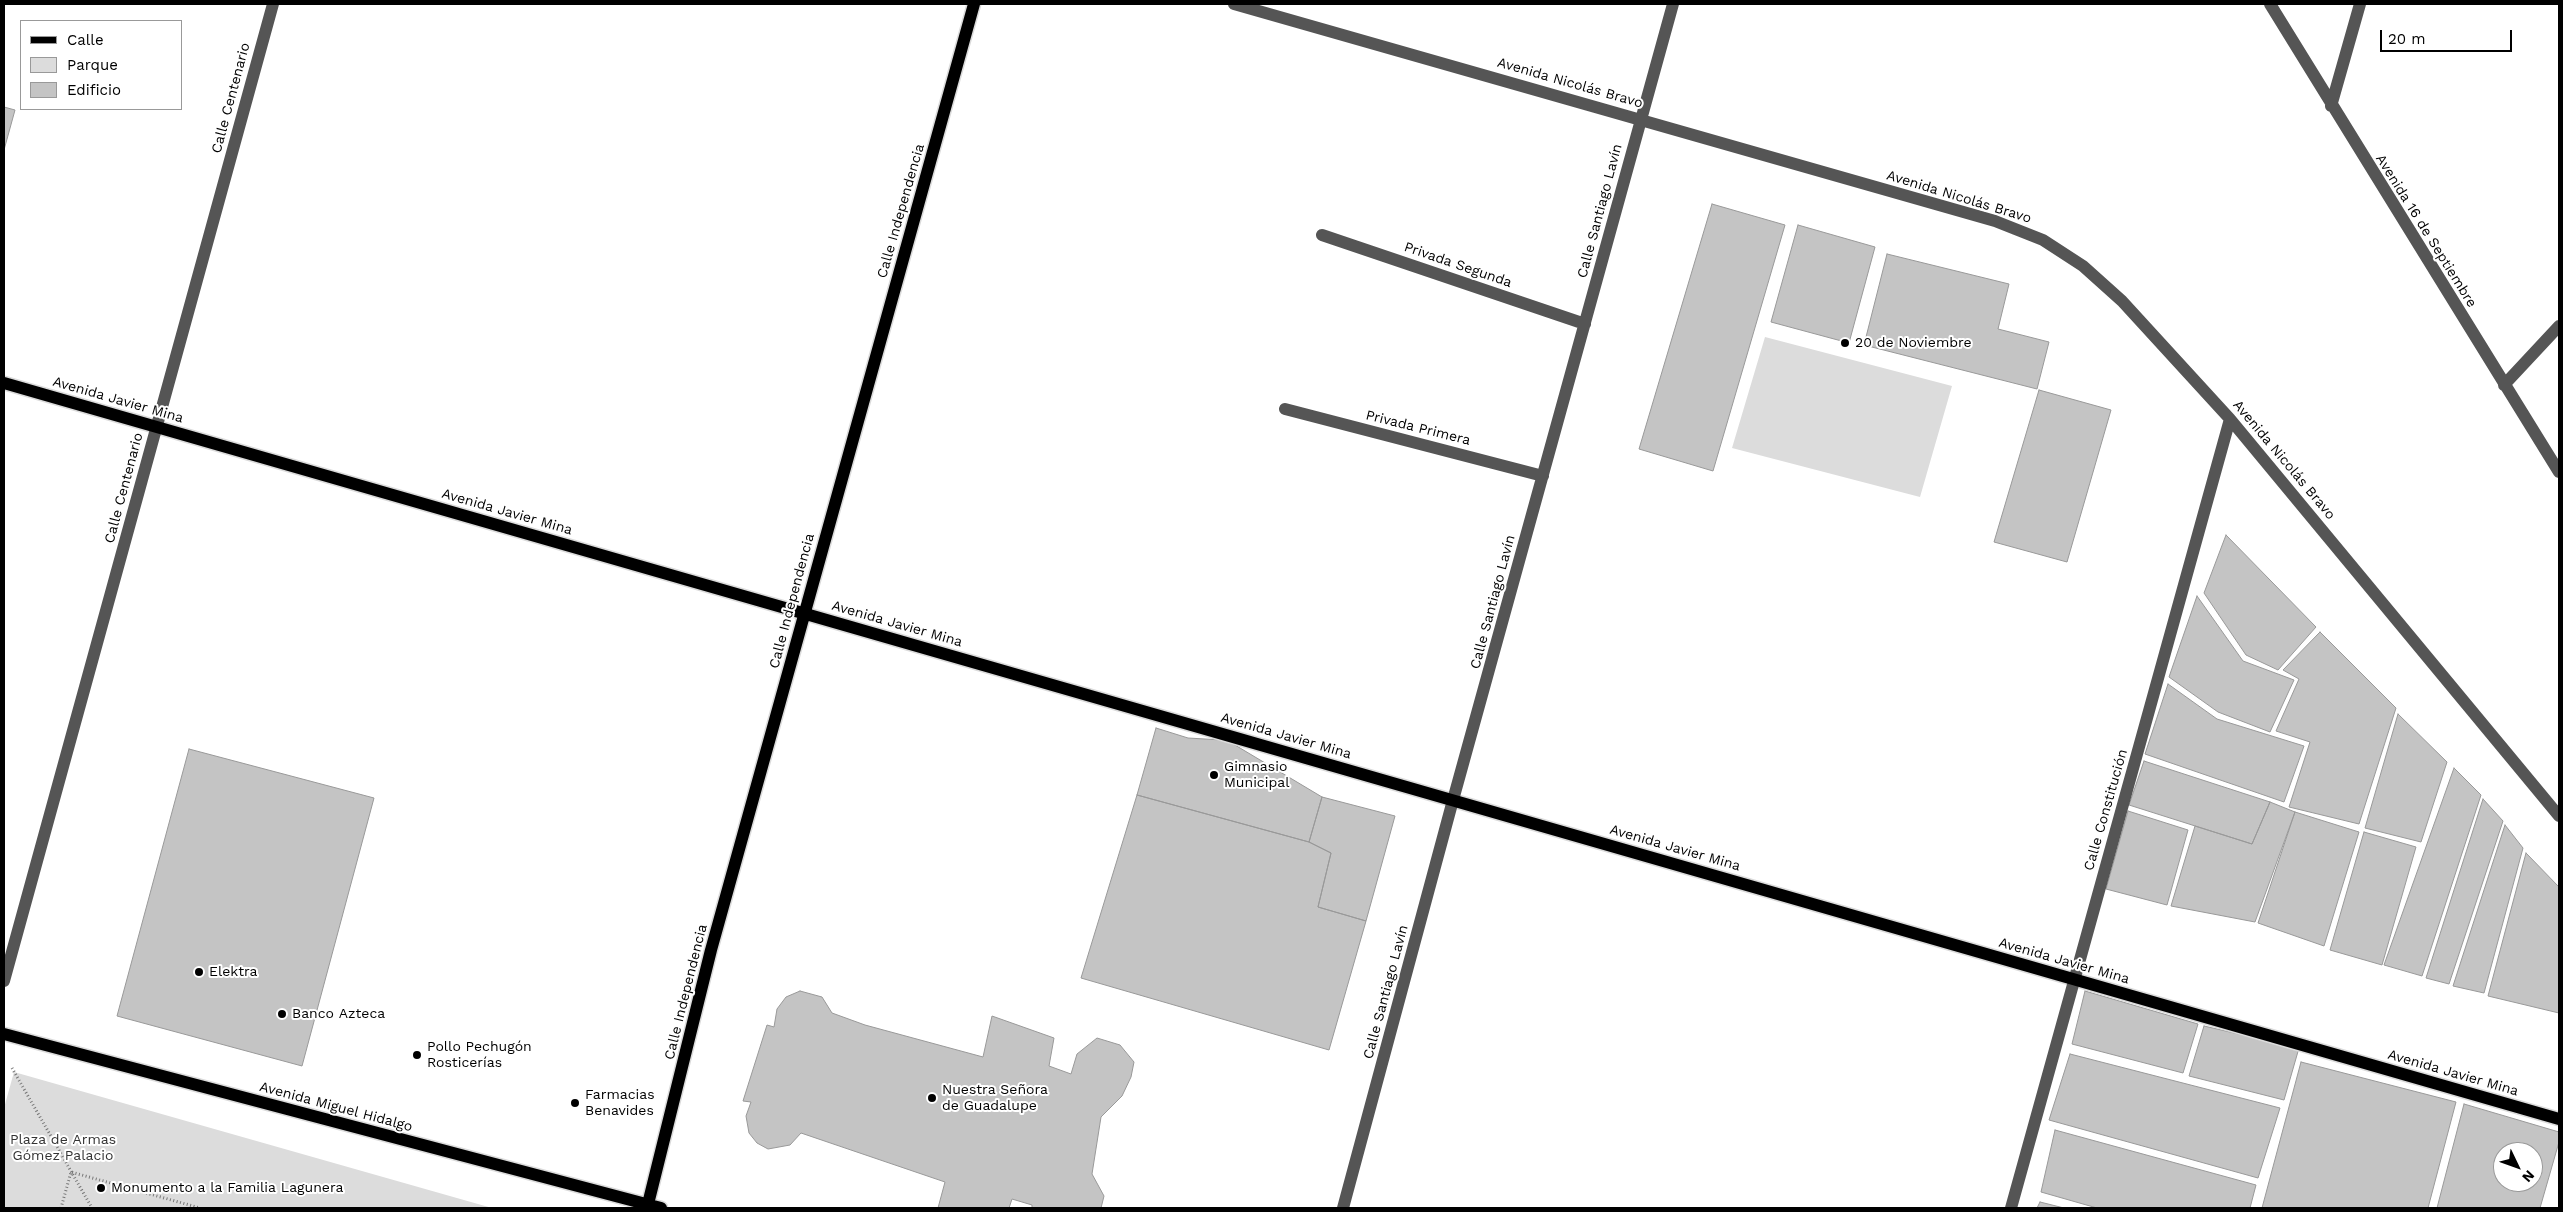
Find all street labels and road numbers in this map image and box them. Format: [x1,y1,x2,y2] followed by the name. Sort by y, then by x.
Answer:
[208,41,254,155] street label: Calle Centenario
[1495,54,1645,112] street label: Avenida Nicolás Bravo
[874,142,928,280] street label: Calle Independencia
[1574,142,1626,280] street label: Calle Santiago Lavín
[2372,151,2480,311] street label: Avenida 16 de Septiembre
[1885,167,2033,227] street label: Avenida Nicolás Bravo
[1402,239,1514,291] street label: Privada Segunda
[51,373,185,427] street label: Avenida Javier Mina
[2229,397,2339,523] street label: Avenida Nicolás Bravo
[1364,407,1472,449] street label: Privada Primera
[101,431,147,545] street label: Calle Centenario
[440,485,574,539] street label: Avenida Javier Mina
[766,532,818,670] street label: Calle Independencia
[1467,533,1519,671] street label: Calle Santiago Lavín
[830,597,964,651] street label: Avenida Javier Mina
[1219,709,1353,763] street label: Avenida Javier Mina
[2081,747,2131,873] street label: Calle Constitución
[1608,821,1742,875] street label: Avenida Javier Mina
[661,922,711,1062] street label: Calle Independencia
[1360,923,1412,1061] street label: Calle Santiago Lavín
[1997,934,2131,988] street label: Avenida Javier Mina
[2386,1046,2520,1100] street label: Avenida Javier Mina
[258,1078,414,1136] street label: Avenida Miguel Hidalgo

